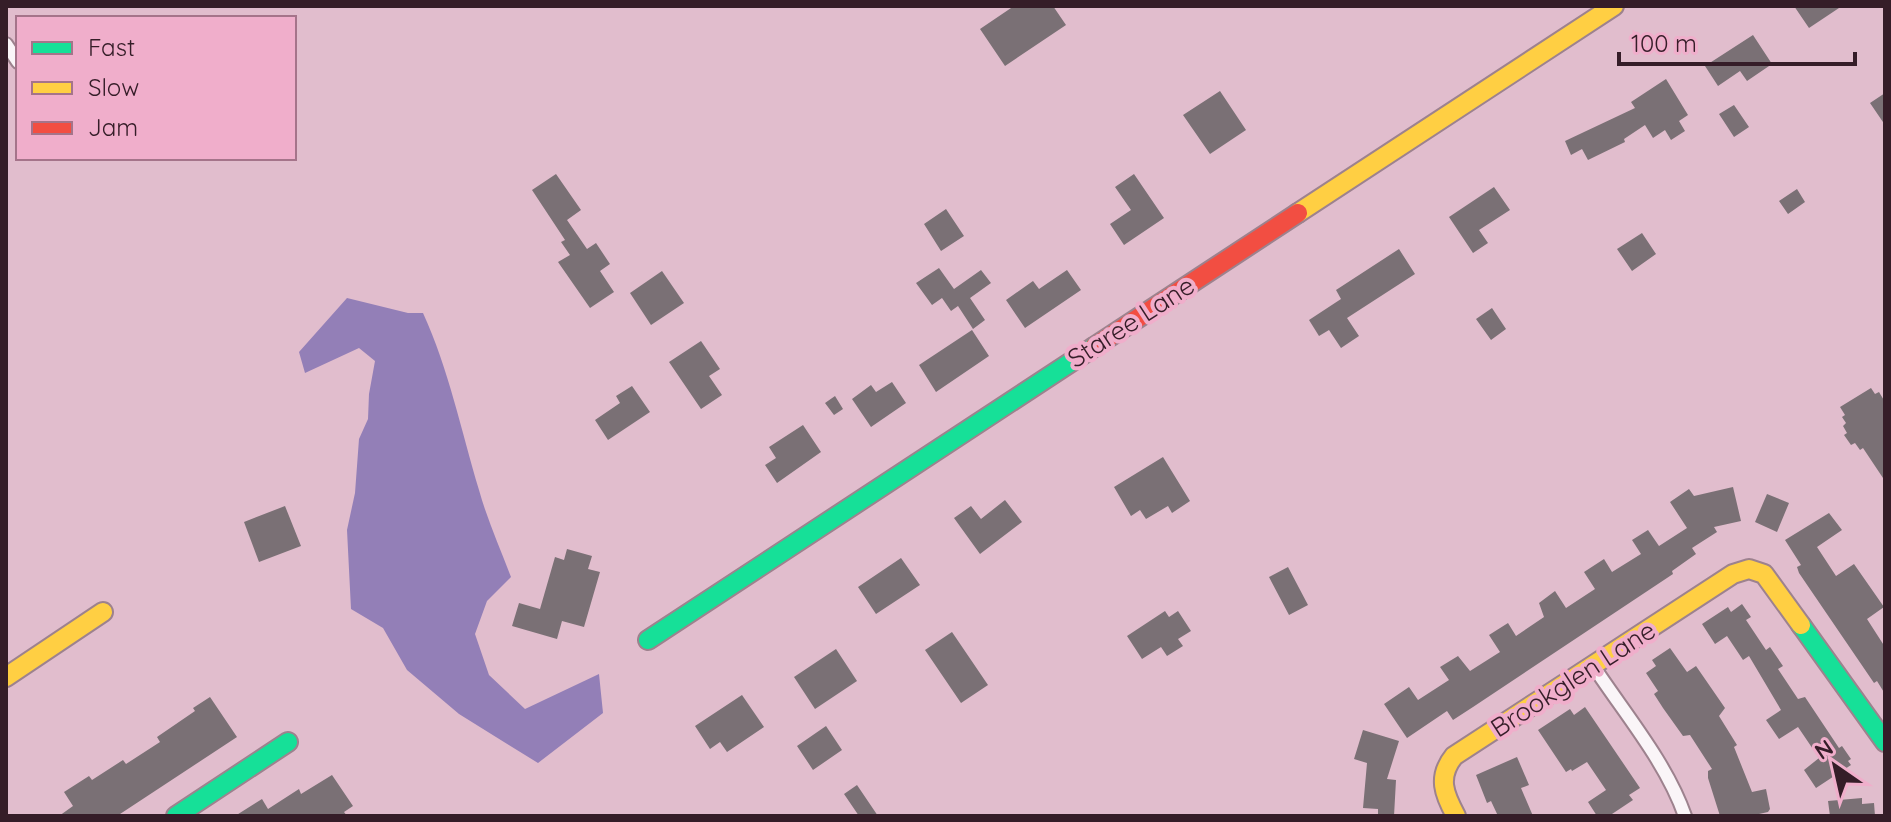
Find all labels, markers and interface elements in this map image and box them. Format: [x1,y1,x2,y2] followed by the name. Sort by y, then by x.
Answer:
[16,16,296,160] legend
[1619,16,1855,66] scale bar
[1631,28,1697,58] text: 100 m
[88,32,135,62] text: Fast
[88,72,139,102] text: Slow
[88,112,138,142] text: Jam
[1061,268,1200,375] street label: Staree Lane
[1484,613,1661,744] street label: Brookglen Lane
[1795,726,1875,806] north arrow
[1809,733,1838,766] text: N

